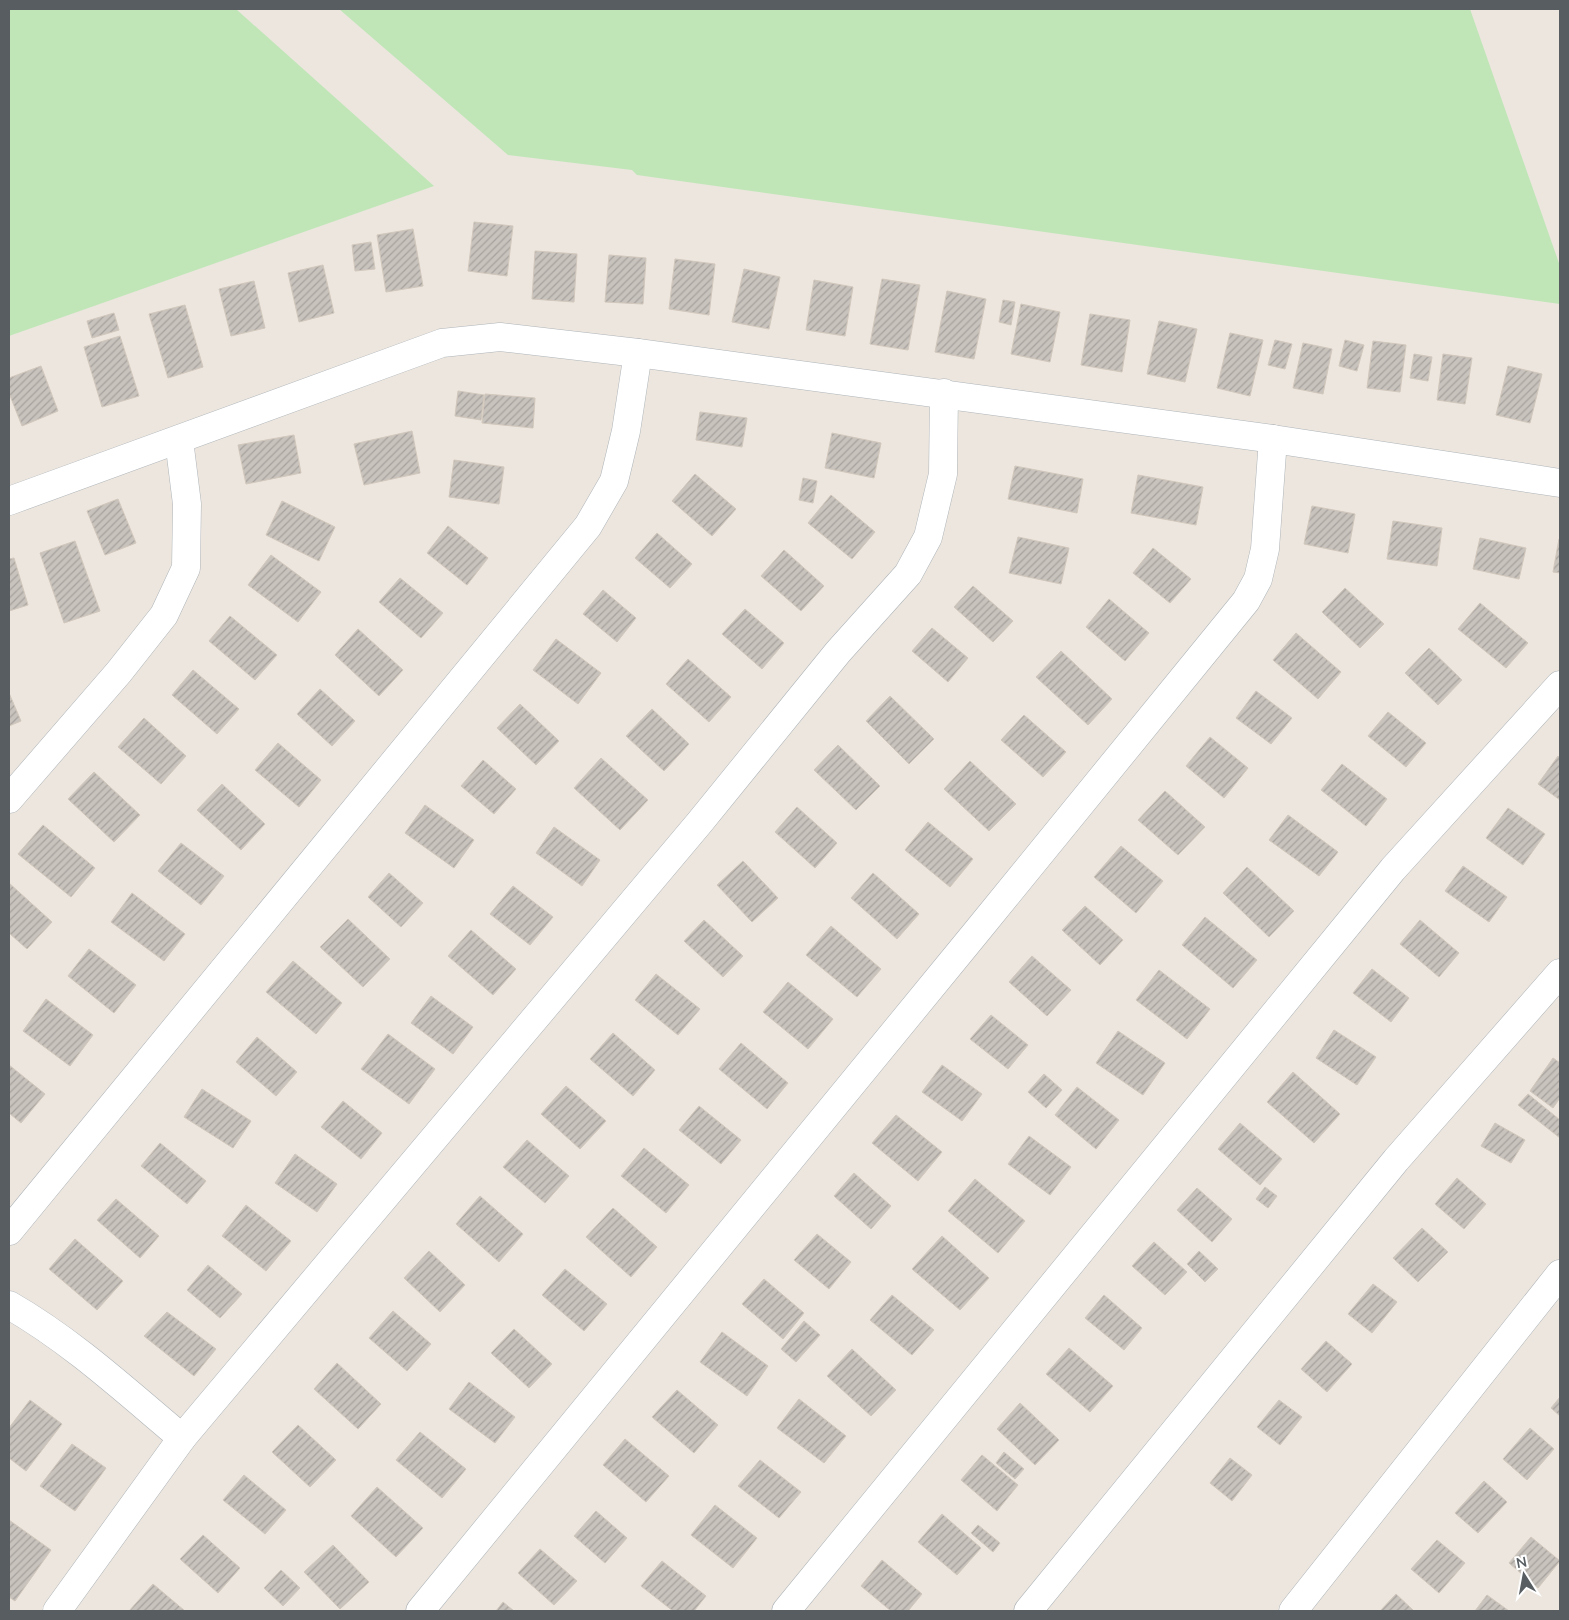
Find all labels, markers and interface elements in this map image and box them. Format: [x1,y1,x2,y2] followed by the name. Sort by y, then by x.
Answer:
[1499,1550,1549,1600] north arrow
[1515,1552,1528,1572] text: N

